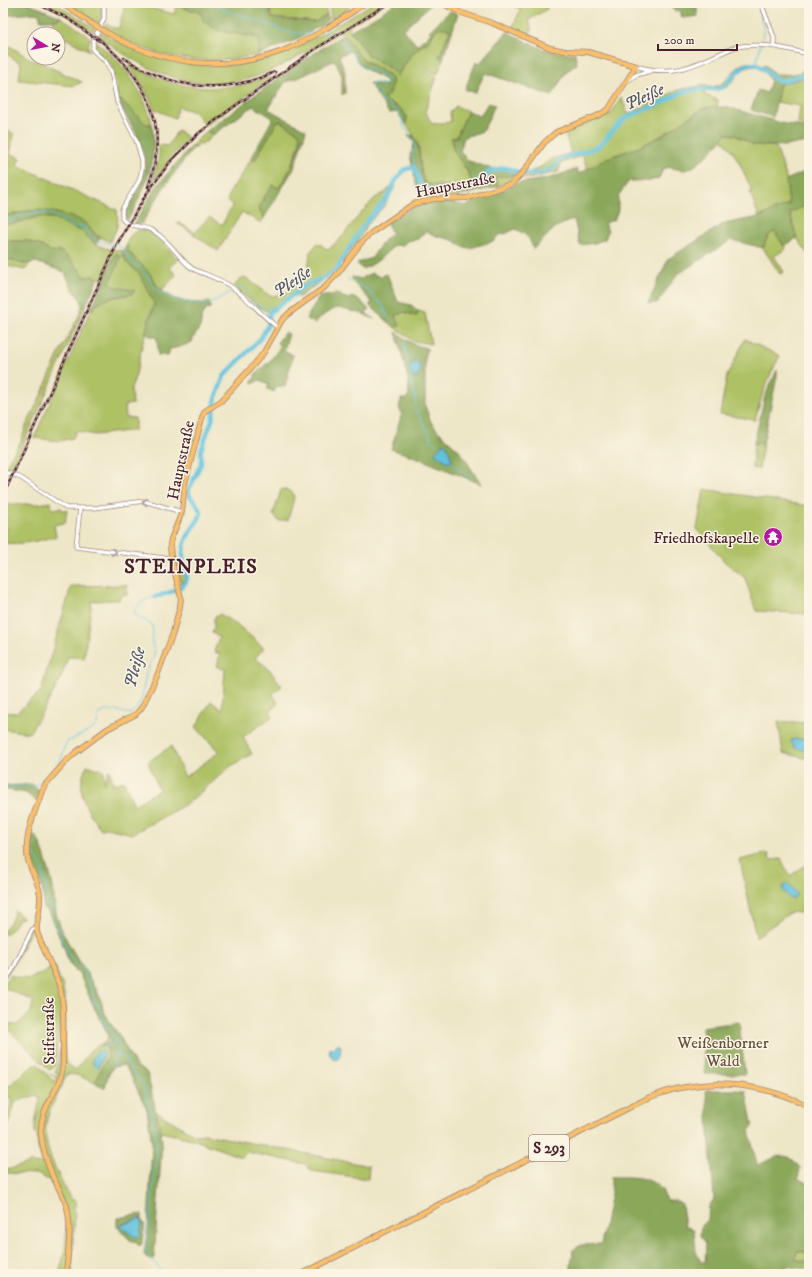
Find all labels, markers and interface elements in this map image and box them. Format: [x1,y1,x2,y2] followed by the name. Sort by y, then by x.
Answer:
[26,26,66,66] north arrow
[658,26,737,52] scale bar
[664,33,694,48] text: 200 m
[47,42,63,53] text: N
[621,78,669,116] water label: Pleiße
[414,167,497,202] street label: Hauptstraße
[269,261,317,302] water label: Pleiße
[163,418,199,502] street label: Hauptstraße
[141,498,148,507] one-way arrow
[762,526,784,548] temple icon: Friedhofskapelle
[653,528,759,548] place label: Friedhofskapelle
[111,547,117,556] one-way arrow
[124,555,258,580] district label: STEINPLEIS
[119,643,151,690] water label: Pleiße
[38,997,60,1065] street label: Stiftstraße
[676,1033,769,1071] park label: Weißenborner Wald
[529,1135,569,1161] road number: S 293

